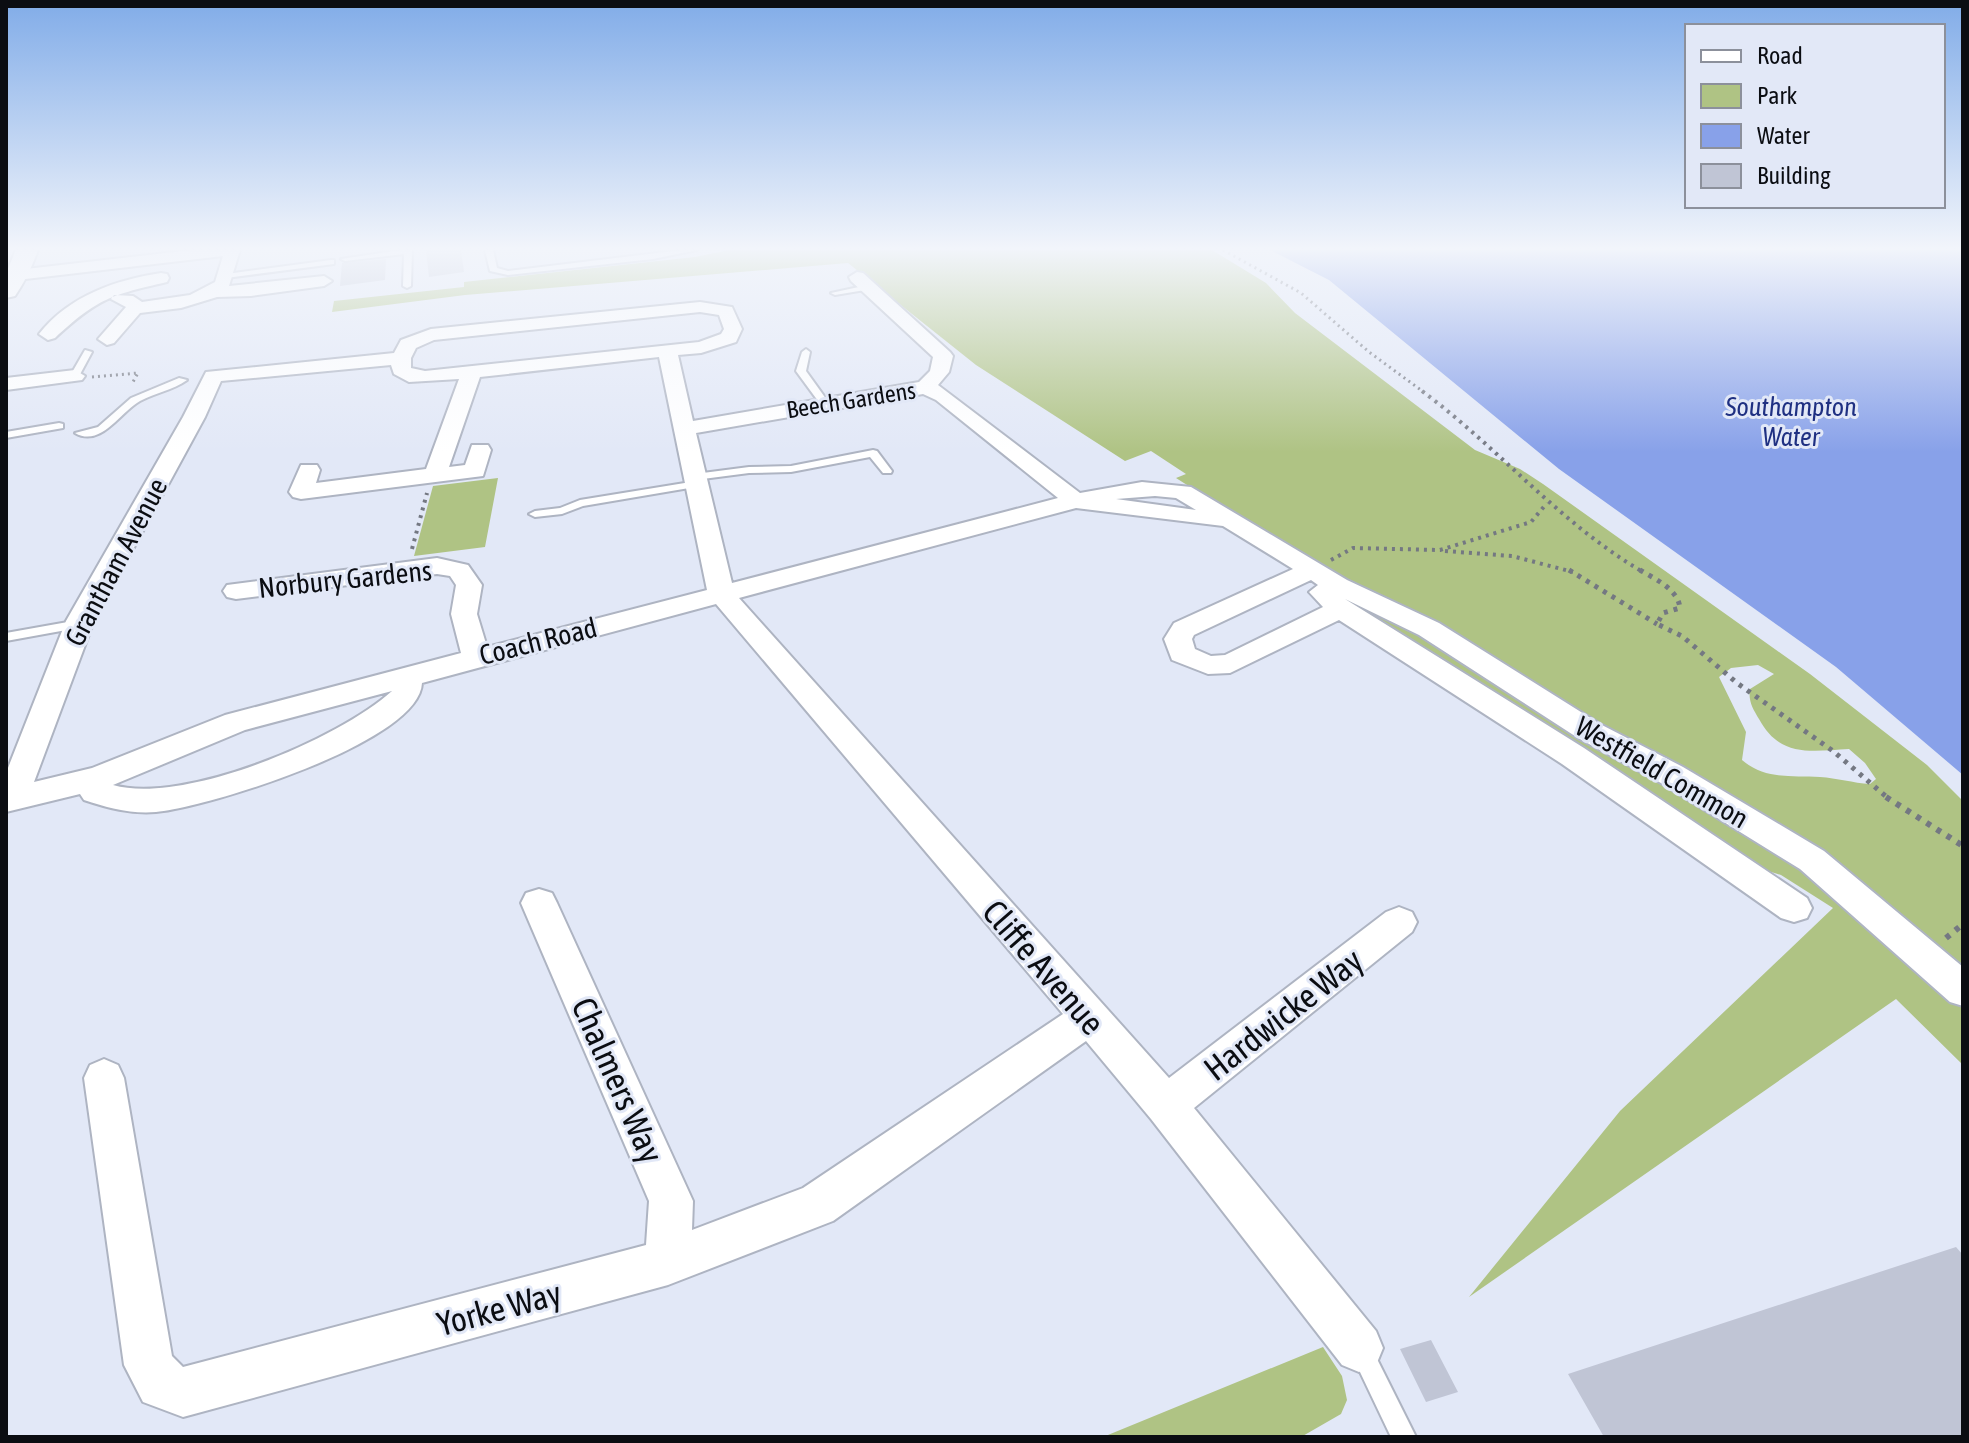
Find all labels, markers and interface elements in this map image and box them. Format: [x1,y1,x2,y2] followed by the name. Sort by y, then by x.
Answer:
[1685,24,1945,208] legend
[1757,42,1803,69] text: Road
[1757,82,1798,109] text: Park
[1757,122,1810,149] text: Water
[1757,162,1831,189] text: Building
[785,376,917,424] street label: Beech Gardens
[1725,392,1857,452] water label: Southampton Water
[58,473,174,651] street label: Grantham Avenue
[257,554,433,604] street label: Norbury Gardens
[476,611,600,671] street label: Coach Road
[1570,710,1754,834] street label: Westfield Common
[975,892,1113,1042] street label: Cliffe Avenue
[1196,940,1370,1088] street label: Hardwicke Way
[564,991,672,1169] street label: Chalmers Way
[433,1273,565,1343] street label: Yorke Way

